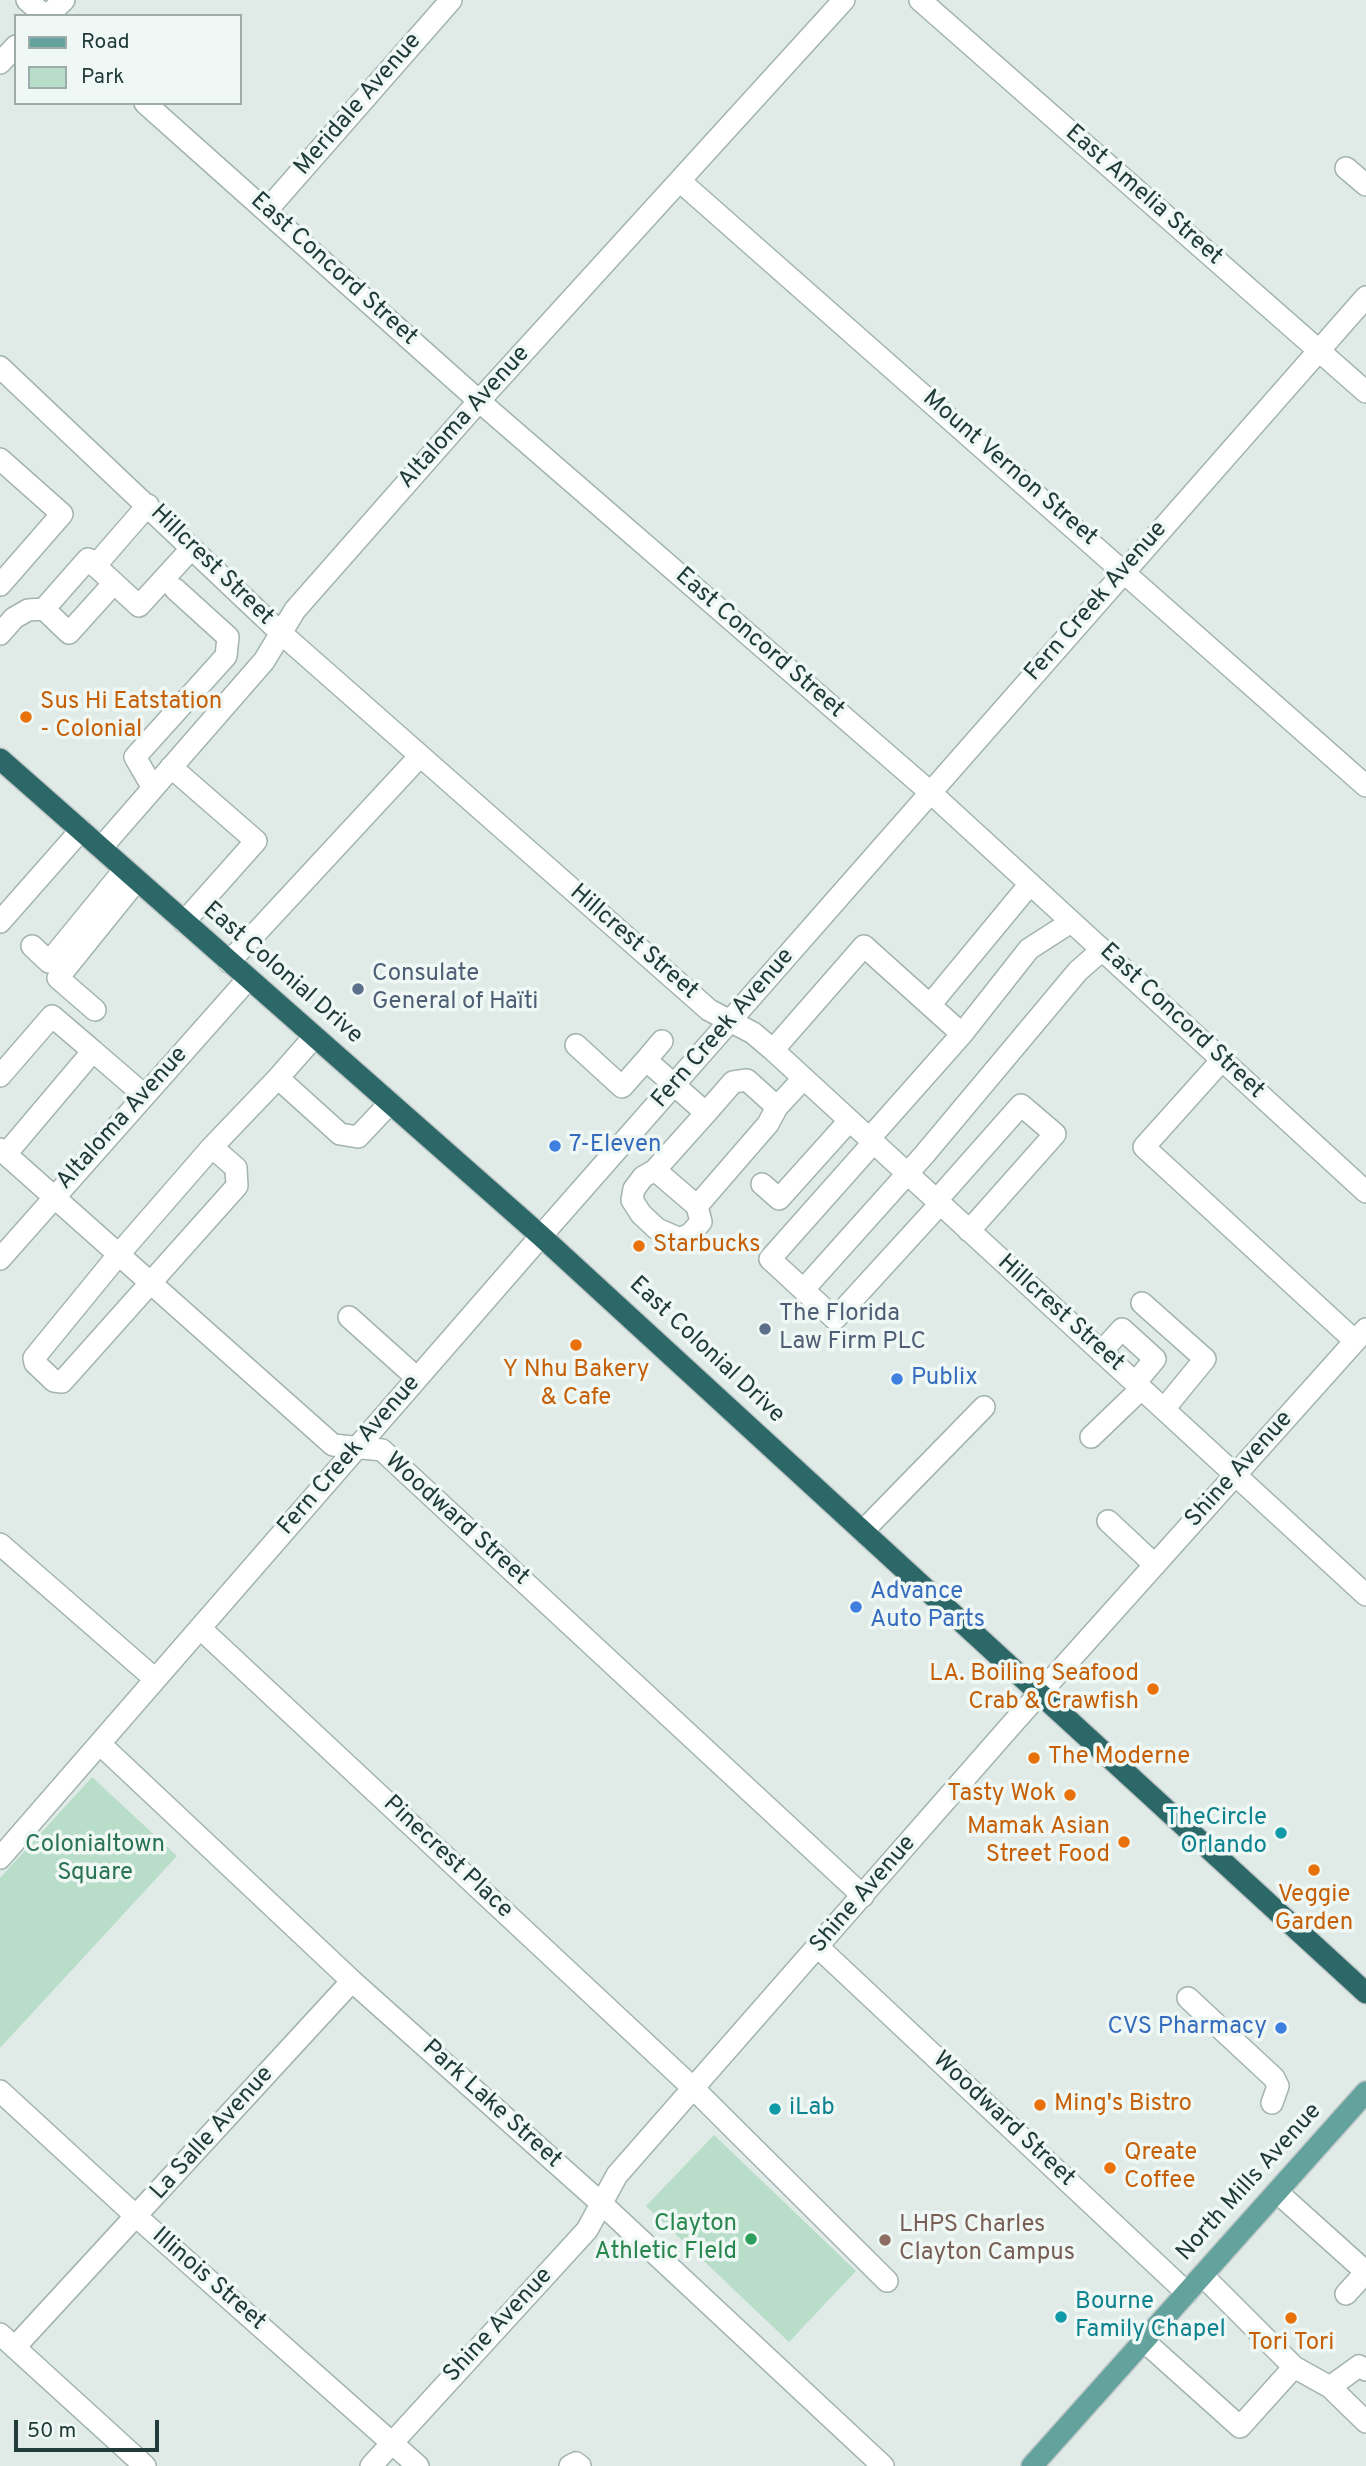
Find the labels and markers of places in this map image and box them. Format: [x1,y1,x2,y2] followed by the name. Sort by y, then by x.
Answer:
[40,689,222,745] place label: Sus Hi Eatstation - Colonial
[18,709,34,725] marker: Sus Hi Eatstation - Colonial
[372,961,538,1017] place label: Consulate General of Haïti
[350,981,366,997] marker: Consulate General of Haïti
[569,1132,662,1160] place label: 7-Eleven
[547,1138,563,1154] marker: 7-Eleven
[653,1232,761,1260] place label: Starbucks
[631,1238,647,1254] marker: Starbucks
[779,1301,926,1357] place label: The Florida Law Firm PLC
[757,1321,773,1337] marker: The Florida Law Firm PLC
[568,1337,584,1353] marker: Y Nhu Bakery & Cafe
[503,1357,649,1413] place label: Y Nhu Bakery & Cafe
[911,1365,978,1393] place label: Publix
[889,1371,905,1387] marker: Publix
[870,1579,985,1635] place label: Advance Auto Parts
[848,1599,864,1615] marker: Advance Auto Parts
[929,1661,1139,1717] place label: LA. Boiling Seafood Crab & Crawfish
[1145,1681,1161,1697] marker: LA. Boiling Seafood Crab & Crawfish
[1048,1744,1190,1772] place label: The Moderne
[1026,1750,1042,1766] marker: The Moderne
[947,1781,1056,1809] place label: Tasty Wok
[1062,1787,1078,1803] marker: Tasty Wok
[1165,1805,1267,1861] place label: TheCircle Orlando
[967,1814,1110,1870] place label: Mamak Asian Street Food
[1273,1825,1289,1841] marker: TheCircle Orlando
[1116,1834,1132,1850] marker: Mamak Asian Street Food
[1306,1862,1322,1878] marker: Veggie Garden
[1275,1882,1353,1938] place label: Veggie Garden
[1107,2014,1267,2042] place label: CVS Pharmacy
[1273,2020,1289,2036] marker: CVS Pharmacy
[1054,2091,1192,2119] place label: Ming's Bistro
[789,2095,835,2123] place label: iLab
[1032,2097,1048,2113] marker: Ming's Bistro
[767,2101,783,2117] marker: iLab
[1124,2140,1197,2196] place label: Qreate Coffee
[1102,2160,1118,2176] marker: Qreate Coffee
[595,2211,737,2267] place label: Clayton Athletic FIeld
[899,2212,1075,2268] place label: LHPS Charles Clayton Campus
[743,2231,759,2247] marker: Clayton Athletic FIeld
[877,2232,893,2248] marker: LHPS Charles Clayton Campus
[1075,2289,1226,2345] place label: Bourne Family Chapel
[1053,2309,1069,2325] marker: Bourne Family Chapel
[1283,2310,1299,2326] marker: Tori Tori
[1248,2330,1334,2358] place label: Tori Tori

